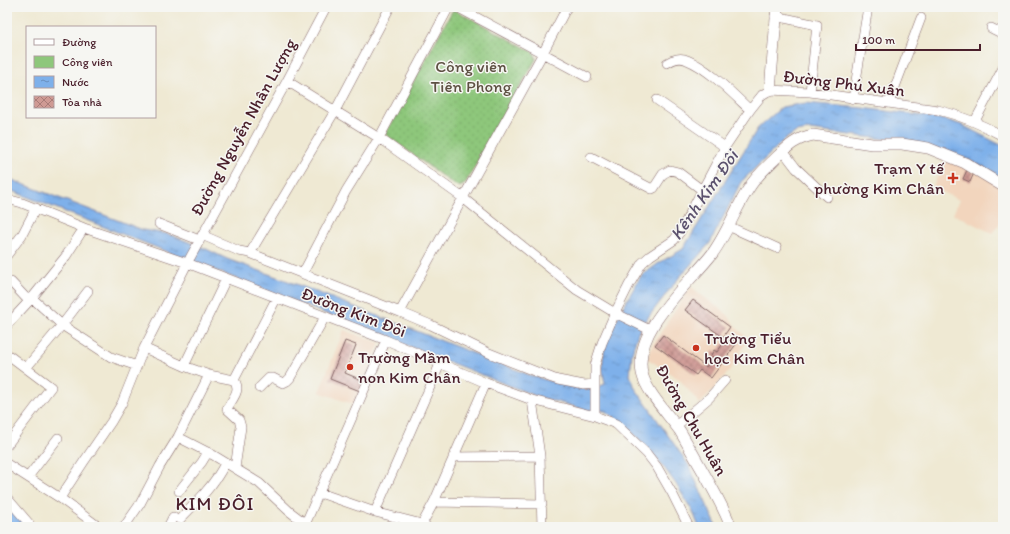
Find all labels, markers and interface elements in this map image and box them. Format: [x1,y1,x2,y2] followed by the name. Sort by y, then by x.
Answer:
[26,26,156,118] legend
[856,26,980,52] scale bar
[862,33,895,47] text: 100 m
[62,35,97,49] text: Đường
[186,35,300,219] street label: Đường Nguyễn Nhân Lượng
[62,55,113,69] text: Công viên
[431,56,512,96] park label: Công viên Tiên Phong
[782,66,906,100] street label: Đường Phú Xuân
[62,75,89,89] text: Nước
[62,95,103,109] text: Tòa nhà
[665,144,744,244] water label: Kênh Kim Đôi
[814,158,945,198] place label: Trạm Y tế phường Kim Chân
[947,172,959,184] marker: Trạm Y tế phường Kim Chân
[299,283,409,341] street label: Đường Kim Đôi
[704,328,805,368] place label: Trường Tiểu học Kim Chân
[691,343,701,353] marker: Trường Tiểu học Kim Chân
[358,347,460,387] place label: Trường Mầm non Kim Chân
[652,361,732,480] street label: Đường Chu Huân
[345,362,355,372] marker: Trường Mầm non Kim Chân
[175,492,255,515] district label: KIM ĐÔI

